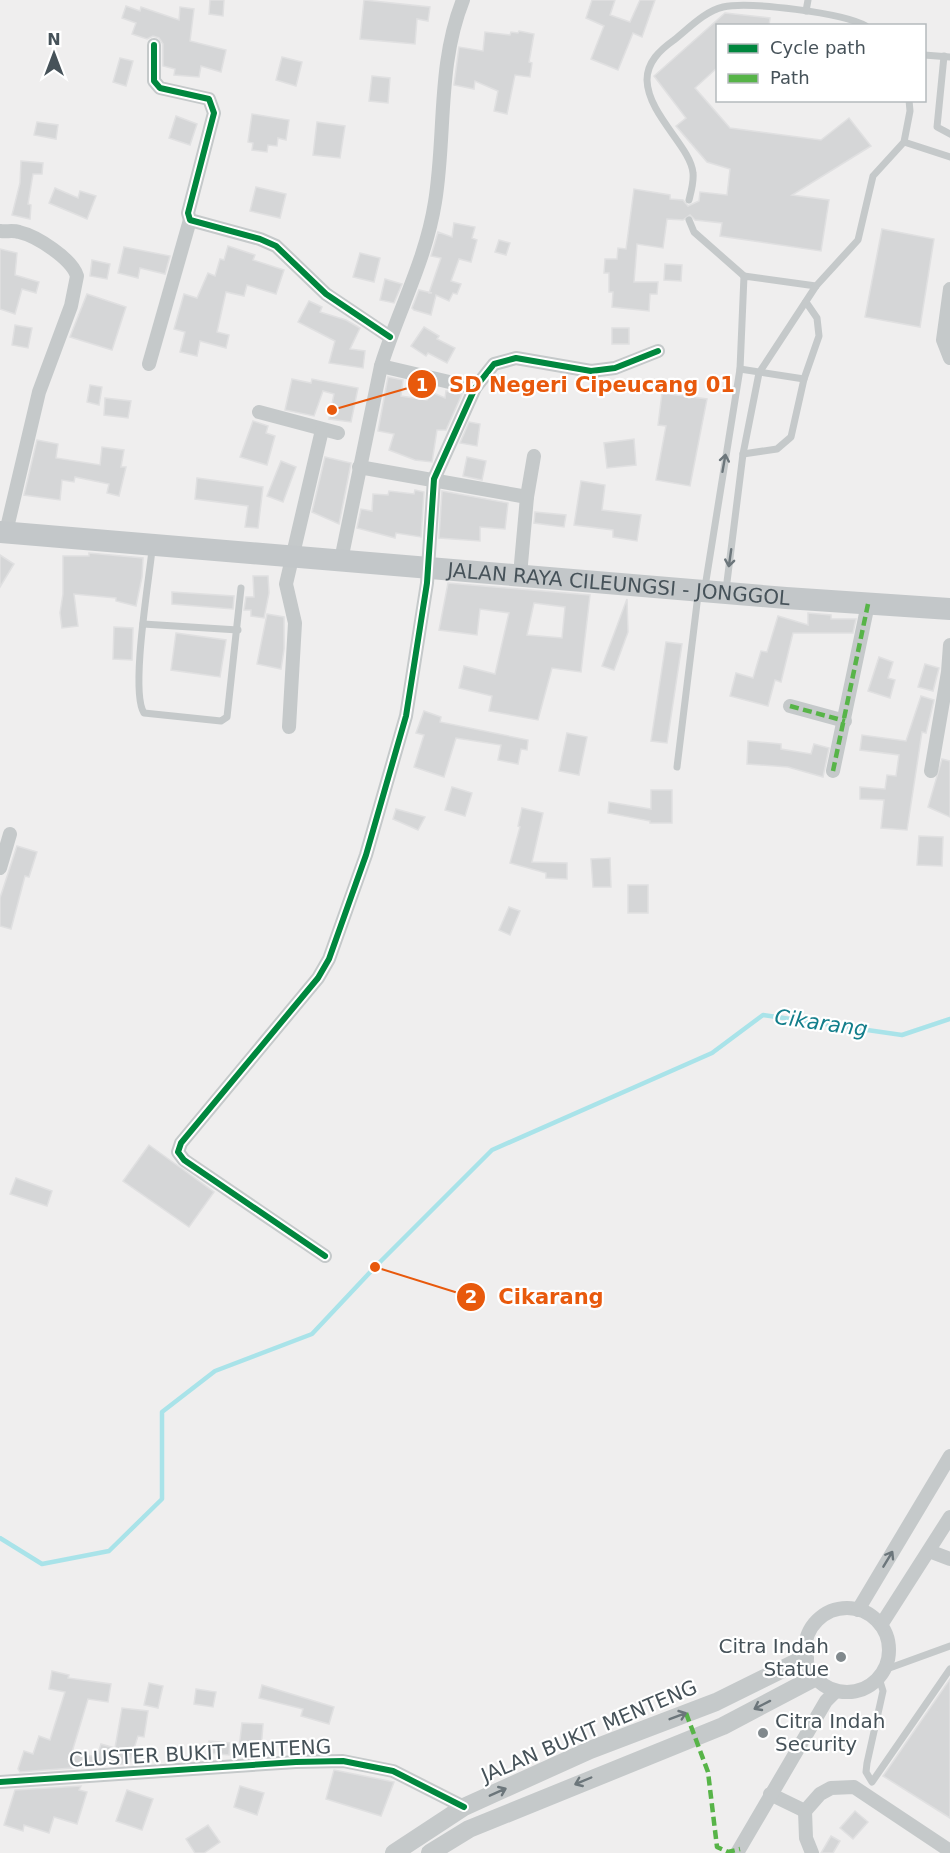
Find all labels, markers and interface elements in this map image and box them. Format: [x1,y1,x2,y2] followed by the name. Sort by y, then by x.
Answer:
[24,24,84,84] north arrow
[716,24,926,102] legend
[47,30,61,49] text: N
[770,37,866,58] text: Cycle path
[770,67,810,88] text: Path
[407,365,747,404] callout: SD Negeri Cipeucang 01
[449,373,735,397] text: SD Negeri Cipeucang 01
[416,374,428,395] text: 1
[718,454,729,474] one-way arrow
[725,547,736,567] one-way arrow
[445,557,792,610] street label: JALAN RAYA CILEUNGSI - JONGGOL
[773,1005,869,1041] water label: Cikarang
[456,1277,615,1316] callout: Cikarang
[498,1285,604,1309] text: Cikarang
[465,1286,477,1307] text: 2
[882,1551,894,1568] one-way arrow
[719,1634,829,1681] place label: Citra Indah Statue
[834,1650,848,1664] marker: Citra Indah Statue
[476,1675,700,1788] street label: JALAN BUKIT MENTENG
[754,1699,771,1711] one-way arrow
[775,1709,885,1756] place label: Citra Indah Security
[668,1710,687,1721] one-way arrow
[756,1726,770,1740] marker: Citra Indah Security
[68,1734,332,1772] street label: CLUSTER BUKIT MENTENG
[574,1776,592,1787] one-way arrow
[489,1785,507,1797] one-way arrow

